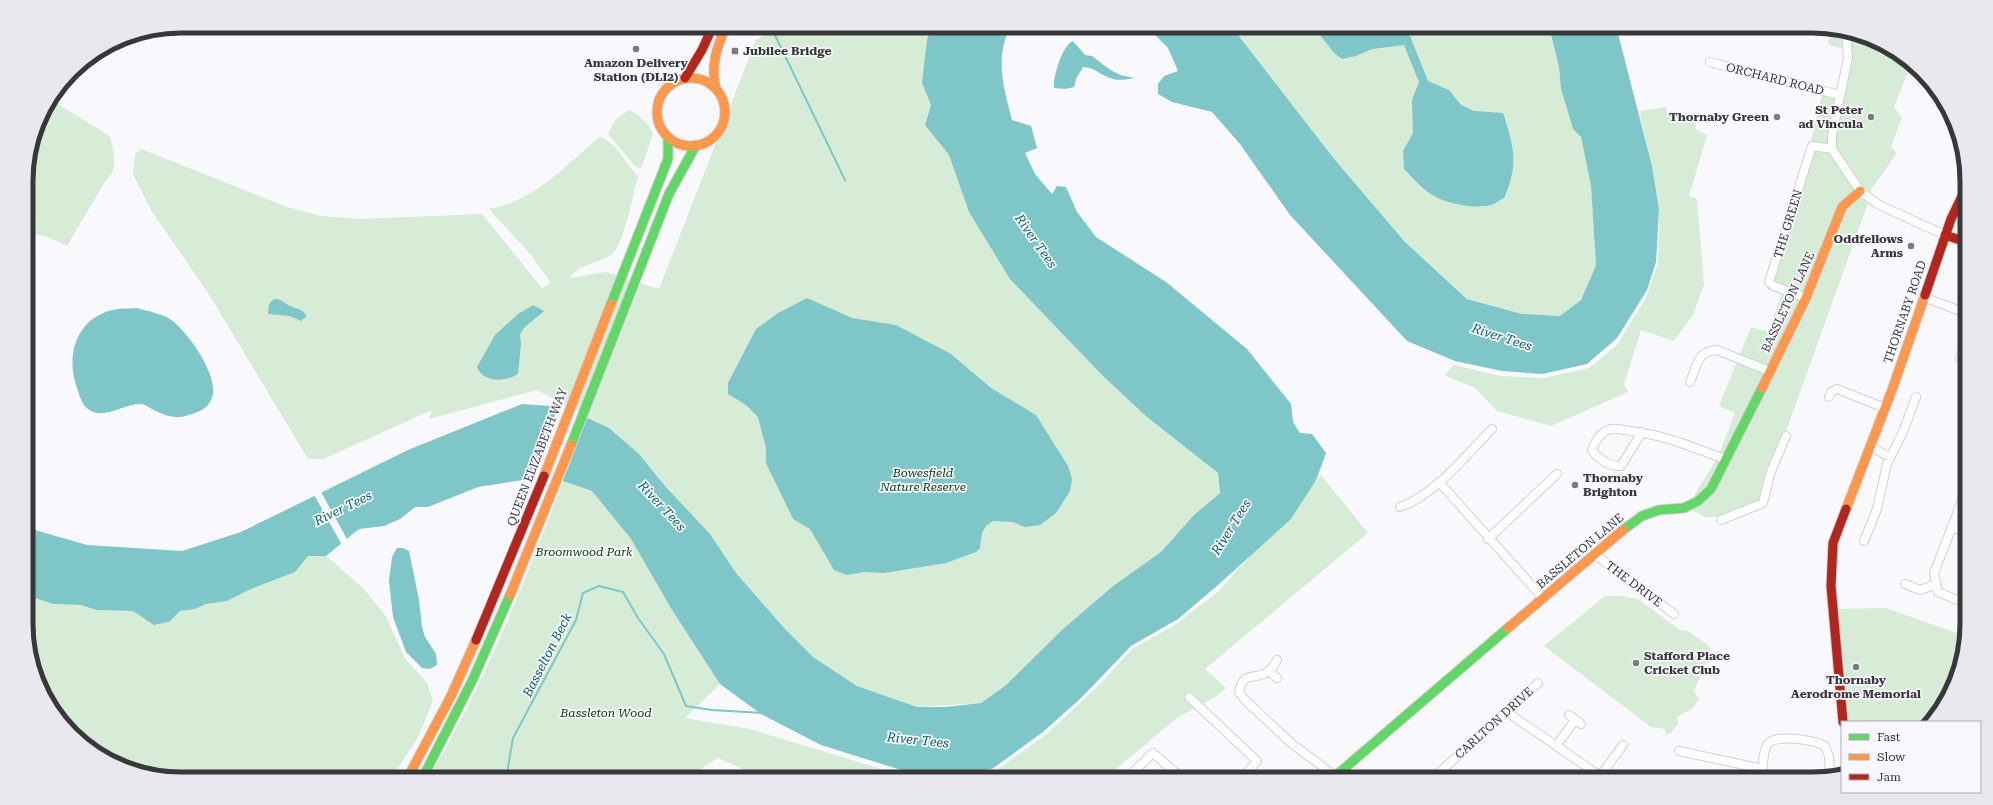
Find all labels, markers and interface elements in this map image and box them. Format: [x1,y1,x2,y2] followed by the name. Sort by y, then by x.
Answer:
[631,44,641,54] marker: Amazon Delivery Station (DLI2)
[743,44,831,58] place label: Jubilee Bridge
[730,46,740,56] marker: Jubilee Bridge
[584,56,689,84] place label: Amazon Delivery Station (DLI2)
[1724,60,1826,98] street label: ORCHARD ROAD
[1798,103,1864,131] place label: St Peter ad Vincula
[1669,110,1769,124] place label: Thornaby Green
[1772,112,1782,122] marker: Thornaby Green
[1866,112,1876,122] marker: St Peter ad Vincula
[1771,187,1805,260] street label: THE GREEN
[1011,210,1060,271] water label: River Tees
[1834,232,1903,260] place label: Oddfellows Arms
[1906,241,1916,251] marker: Oddfellows Arms
[1759,249,1817,355] street label: BASSLETON LANE
[1881,259,1929,365] street label: THORNABY ROAD
[1469,320,1534,354] water label: River Tees
[504,385,570,528] street label: QUEEN ELIZABETH WAY
[879,466,966,494] park label: Bowesfield Nature Reserve
[1583,471,1644,499] place label: Thornaby Brighton
[635,477,689,534] water label: River Tees
[1570,480,1580,490] marker: Thornaby Brighton
[311,488,374,529] water label: River Tees
[1208,497,1254,558] water label: River Tees
[1534,510,1626,592] street label: BASSLETON LANE
[535,545,633,559] park label: Broomwood Park
[1603,558,1665,610] street label: THE DRIVE
[519,610,575,700] water label: Basselton Beck
[1644,649,1730,677] place label: Stafford Place Cricket Club
[1631,658,1641,668] marker: Stafford Place Cricket Club
[1851,662,1861,672] marker: Thornaby Aerodrome Memorial
[1791,673,1921,701] place label: Thornaby Aerodrome Memorial
[1452,684,1536,762] street label: CARLTON DRIVE
[559,706,652,720] park label: Bassleton Wood
[1841,721,1981,793] legend
[885,729,950,751] water label: River Tees
[1877,730,1901,744] text: Fast
[1877,750,1905,764] text: Slow
[1877,770,1901,784] text: Jam

